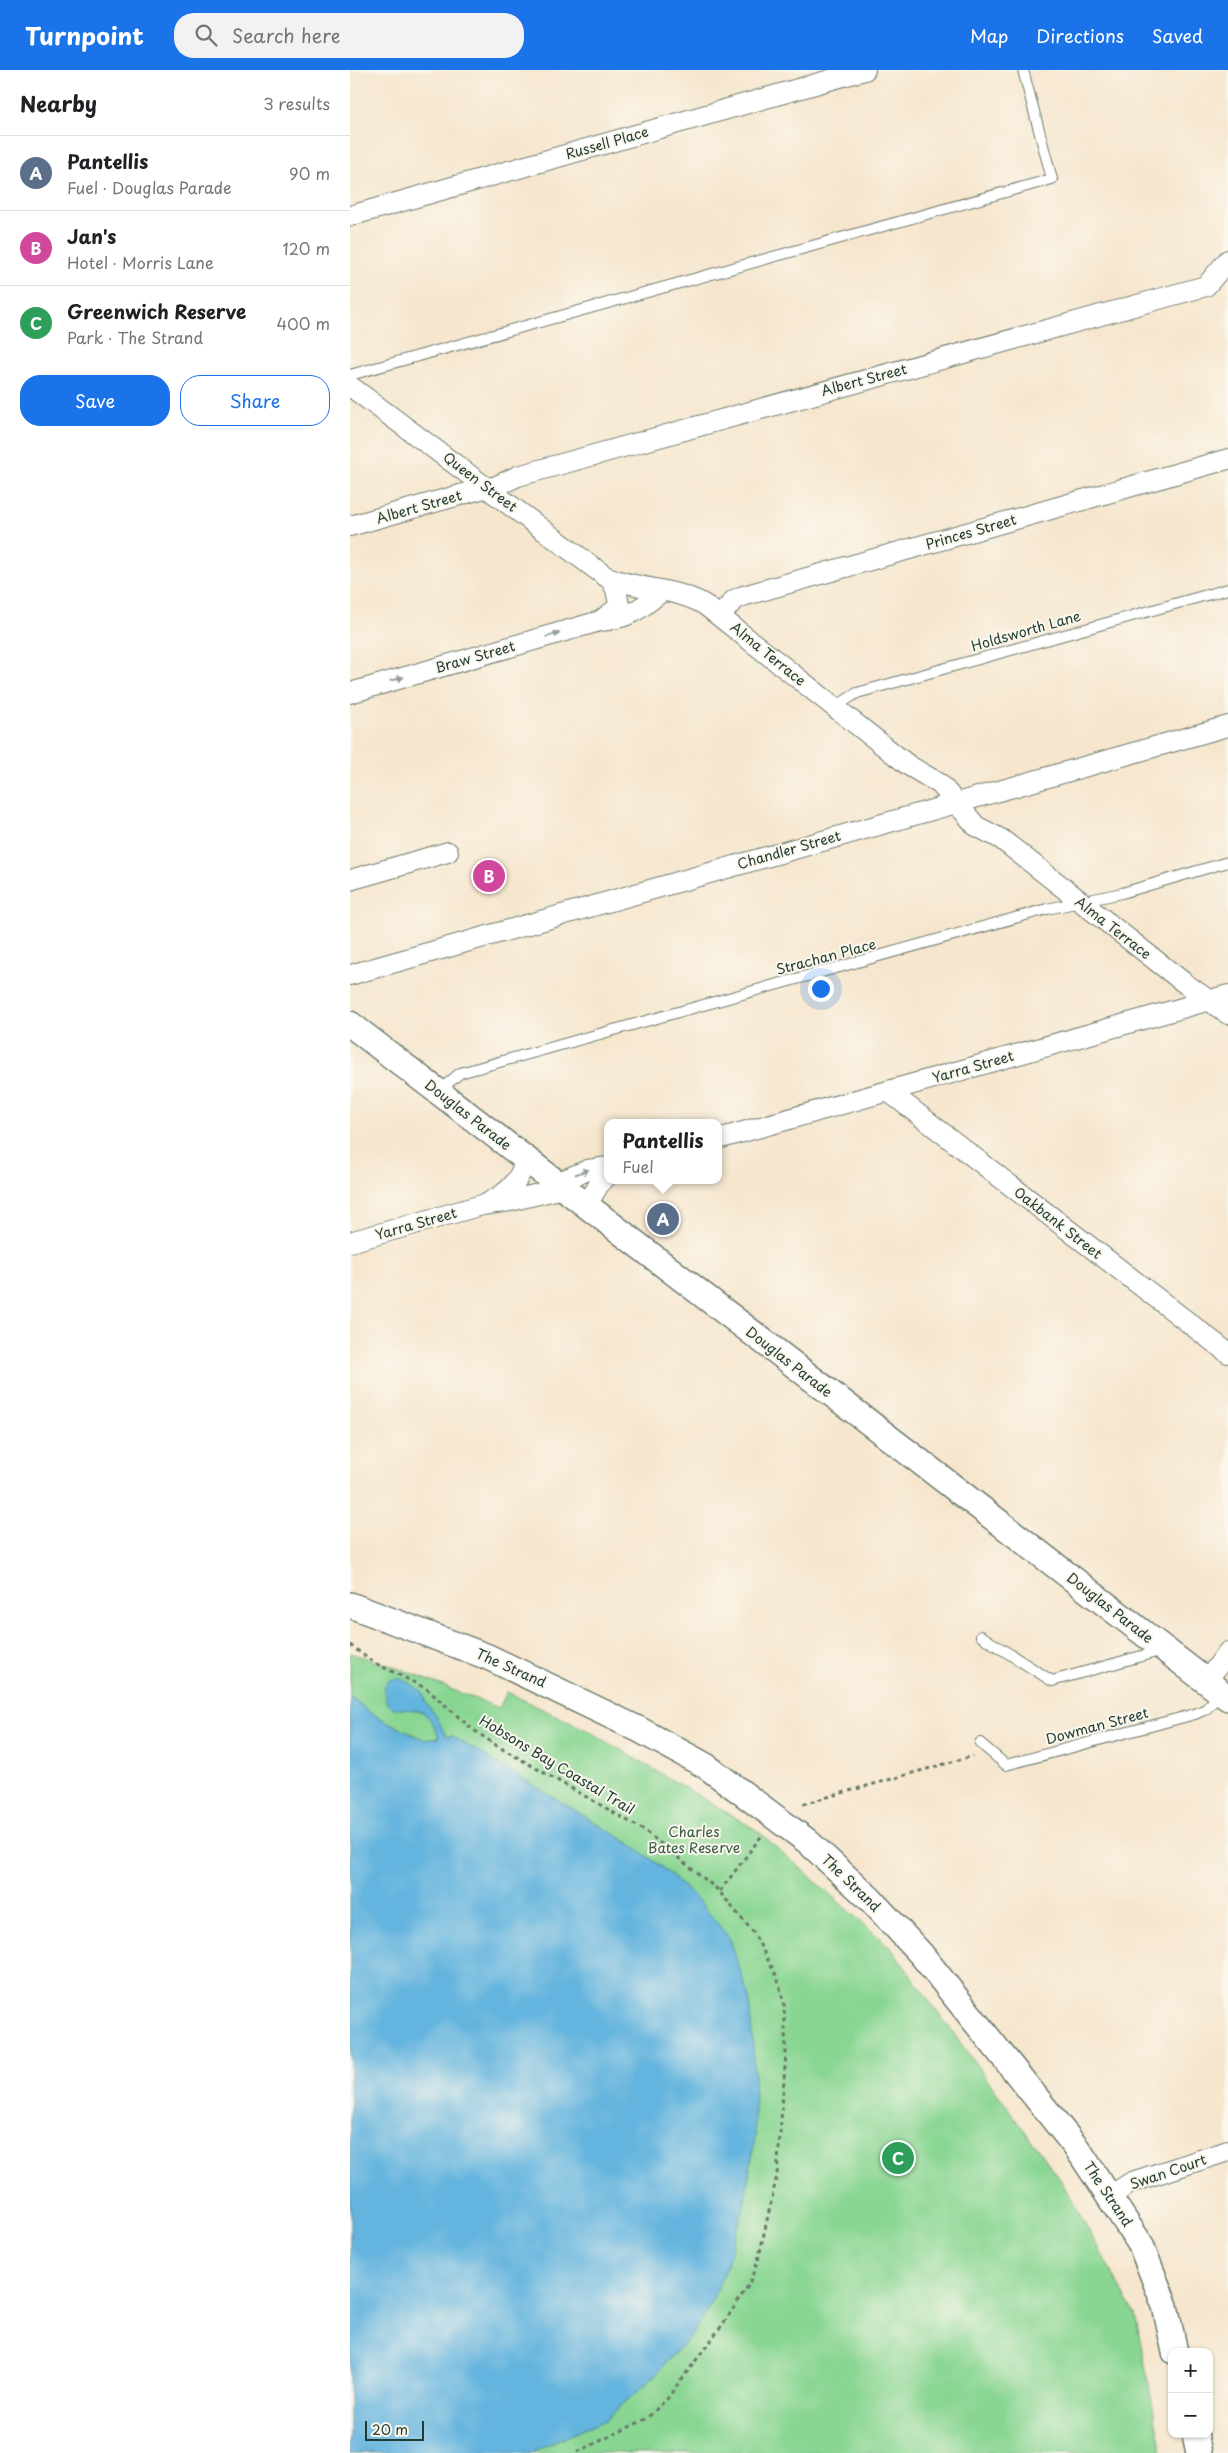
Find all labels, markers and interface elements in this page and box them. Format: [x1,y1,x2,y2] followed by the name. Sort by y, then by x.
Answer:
[174,13,524,58] search box
[25,17,144,53] text: Turnpoint
[192,21,220,49] icon: search
[232,21,341,49] text: Search here
[970,22,1008,49] text: Map
[1036,22,1124,49] text: Directions
[1152,22,1203,49] text: Saved
[20,87,97,119] text: Nearby
[263,91,330,115] text: 3 results
[563,121,651,164] street label: Russell Place
[67,147,148,175] text: Pantellis
[30,161,42,185] text: A
[289,161,330,185] text: 90 m
[67,175,231,199] text: Fuel · Douglas Parade
[67,222,116,250] text: Jan's
[31,236,41,260] text: B
[283,236,330,260] text: 120 m
[67,250,214,274] text: Hotel · Morris Lane
[67,297,246,325] text: Greenwich Reserve
[30,311,42,335] text: C
[277,311,330,335] text: 400 m
[67,325,203,349] text: Park · The Strand
[819,358,909,401] street label: Albert Street
[20,375,170,426] button: Save
[180,375,330,426] button: Share
[439,447,522,517] street label: Queen Street
[374,484,464,529] street label: Albert Street
[923,508,1019,554] street label: Princes Street
[969,605,1083,656] street label: Holdsworth Lane
[726,617,811,691] street label: Alma Terrace
[546,630,561,638] one-way arrow
[432,635,518,678] street label: Braw Street
[389,675,404,683] one-way arrow
[735,825,843,874] street label: Chandler Street
[473,857,505,895] pin: B
[1071,891,1156,964] street label: Alma Terrace
[774,933,878,980] street label: Strachan Place
[808,976,834,1002] your location
[930,1045,1016,1088] street label: Yarra Street
[421,1074,516,1155] street label: Douglas Parade
[604,1119,722,1184] popup
[622,1126,704,1154] text: Pantellis
[622,1154,654,1178] text: Fuel
[574,1168,589,1175] one-way arrow
[1010,1181,1107,1264] street label: Oakbank Street
[647,1200,679,1238] pin: A
[373,1202,459,1245] street label: Yarra Street
[742,1321,837,1402] street label: Douglas Parade
[1063,1567,1158,1648] street label: Douglas Parade
[473,1643,550,1693] street label: The Strand
[1043,1702,1150,1749] street label: Dowman Street
[475,1710,639,1819] street label: Hobsons Bay Coastal Trail
[648,1821,740,1858] park label: Charles Bates Reserve
[817,1849,886,1917] street label: The Strand
[882,2139,914,2177] pin: C
[1127,2149,1209,2194] street label: Swan Court
[1079,2157,1138,2231] street label: The Strand
[1168,2348,1213,2438] map controls
[1168,2348,1213,2393] button: +
[1168,2393,1213,2438] button: −
[365,2418,424,2441] scale bar
[372,2419,408,2440] text: 20 m

